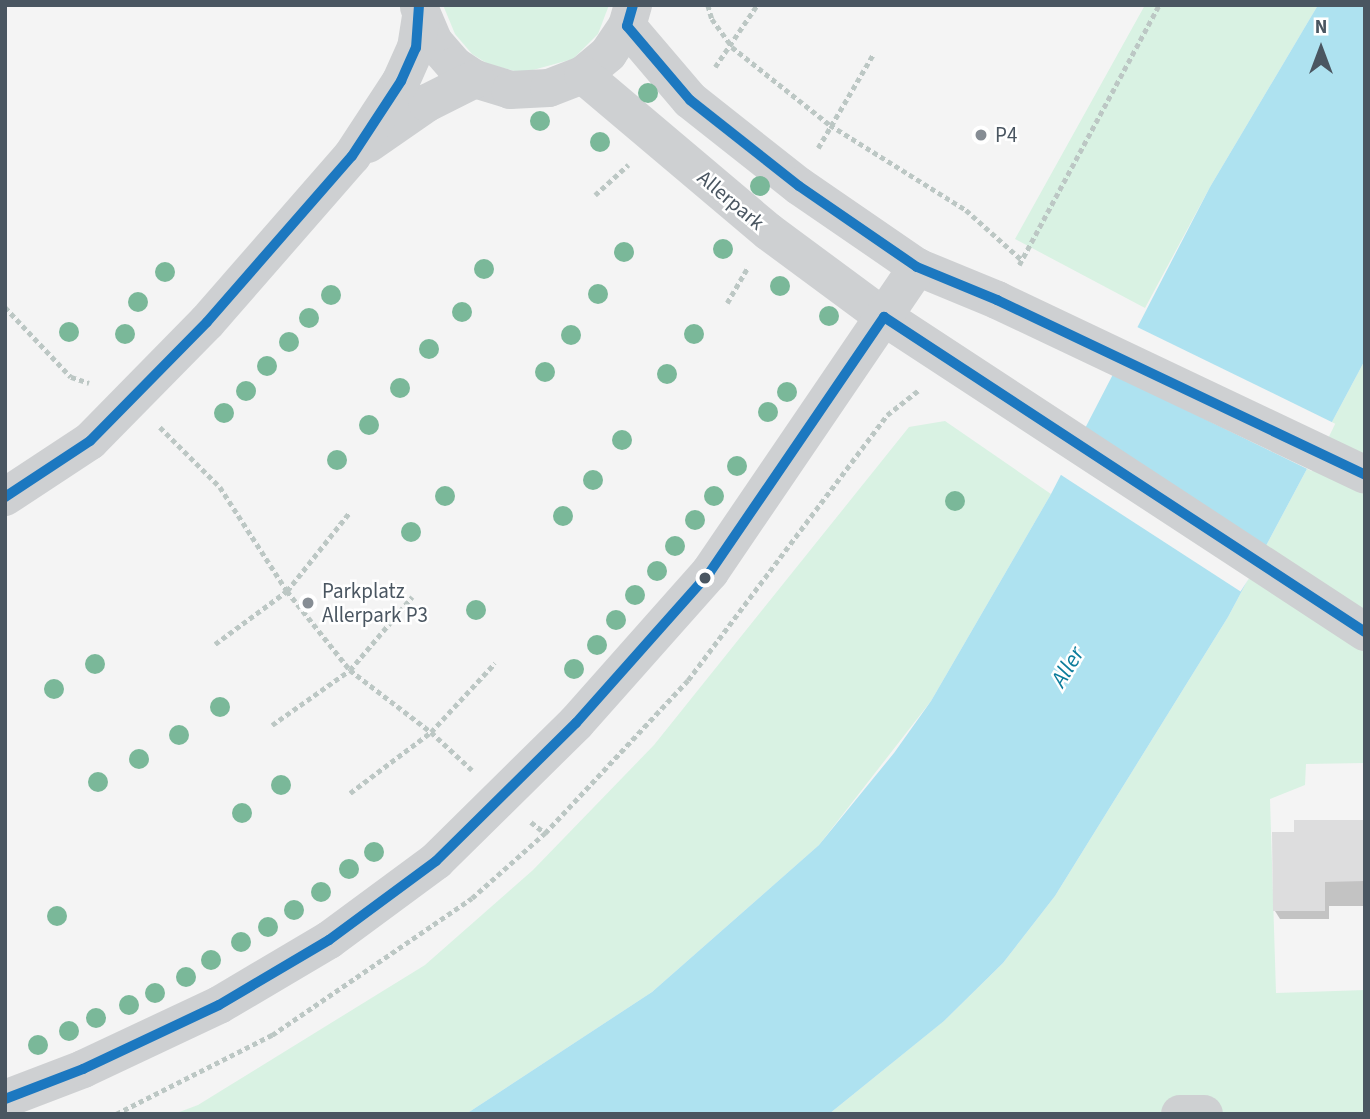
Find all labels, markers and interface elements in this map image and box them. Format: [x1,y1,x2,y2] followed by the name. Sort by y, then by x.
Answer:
[1286,14,1356,84] north arrow
[1315,14,1327,41] text: N
[995,122,1017,148] place label: P4
[973,127,989,143] marker: P4
[692,165,770,235] street label: Allerpark
[698,571,712,585] unlabelled marker
[322,578,428,628] place label: Parkplatz Allerpark P3
[300,595,316,611] marker: Parkplatz Allerpark P3
[1045,642,1091,692] water label: Aller

